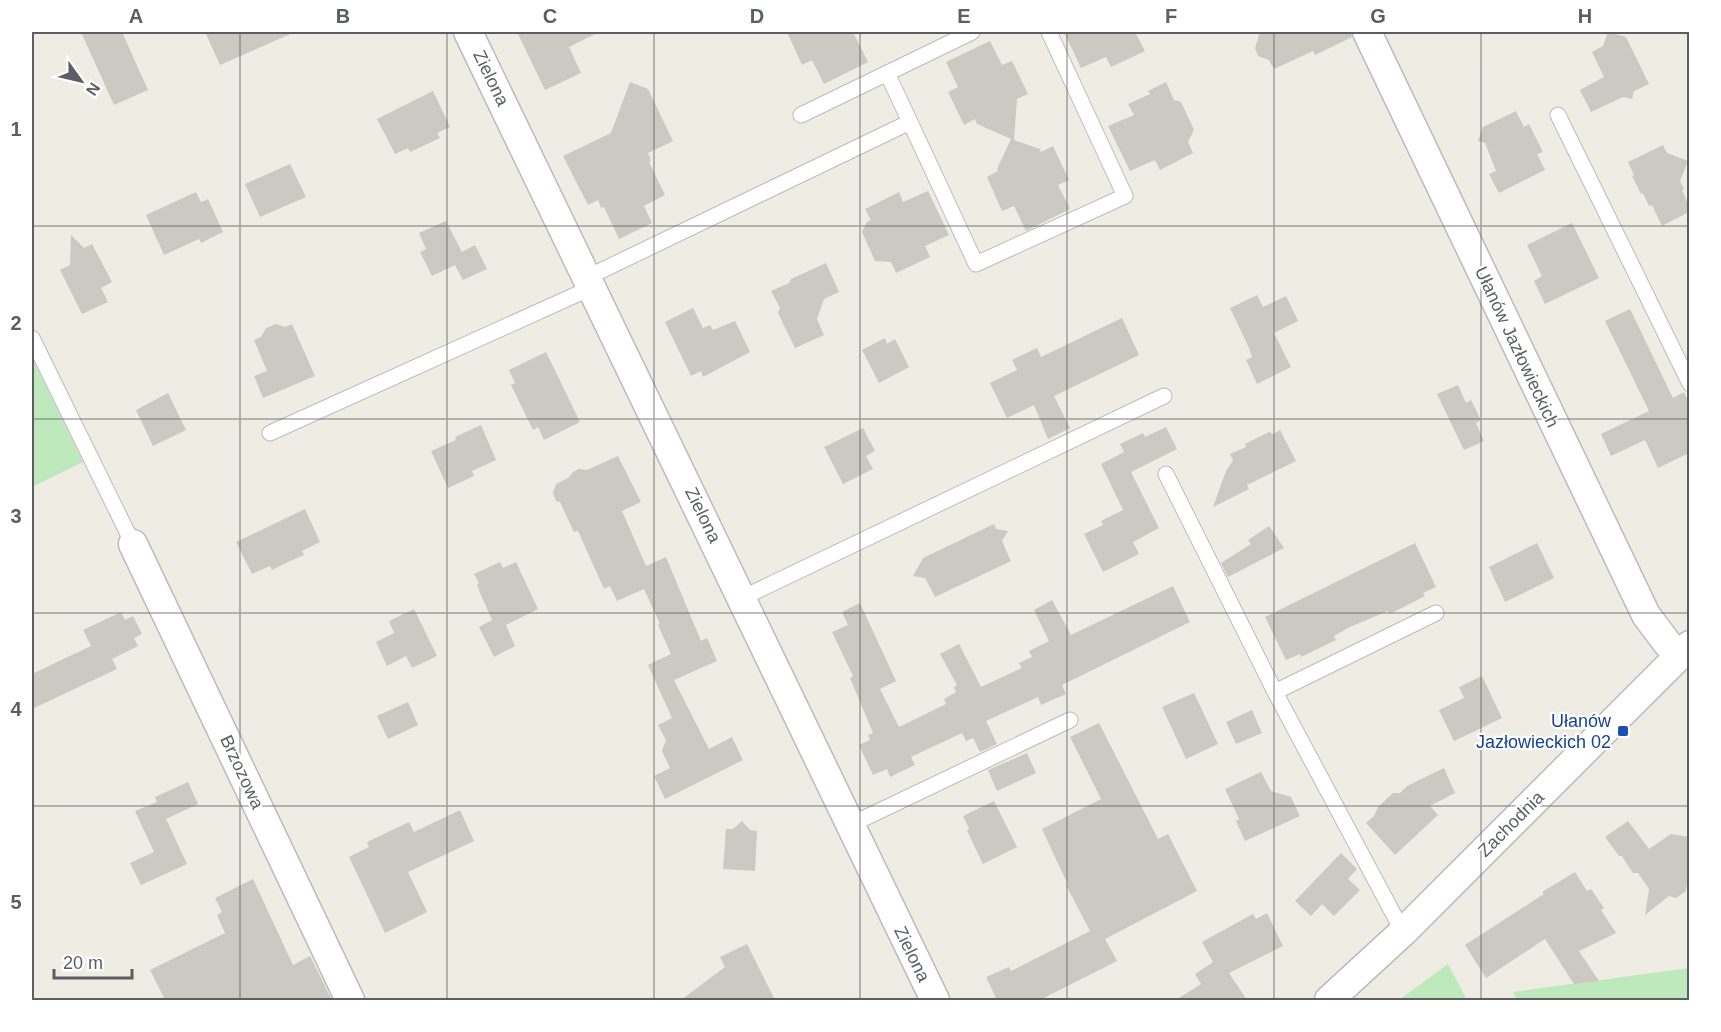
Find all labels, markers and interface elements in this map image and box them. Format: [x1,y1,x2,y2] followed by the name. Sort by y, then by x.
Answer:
[129,5,143,27] text: A
[336,5,350,27] text: B
[543,5,557,27] text: C
[750,5,764,27] text: D
[957,5,971,27] text: E
[1165,5,1177,27] text: F
[1370,5,1386,27] text: G
[1578,5,1592,27] text: H
[469,47,513,110] street label: Zielona
[51,51,111,111] north arrow
[83,80,103,99] text: N
[10,118,22,140] text: 1
[1471,263,1563,431] street label: Ułanów Jazłowieckich
[10,312,22,334] text: 2
[681,484,725,547] street label: Zielona
[10,505,22,527] text: 3
[10,698,22,720] text: 4
[1476,711,1612,752] place label: Ułanów Jazłowieckich 02
[1616,724,1630,738] marker: Ułanów Jazłowieckich 02
[216,732,268,813] street label: Brzozowa
[1474,787,1548,861] street label: Zachodnia
[10,891,22,913] text: 5
[890,923,934,986] street label: Zielona
[54,942,132,980] scale bar
[63,953,103,973] text: 20 m

